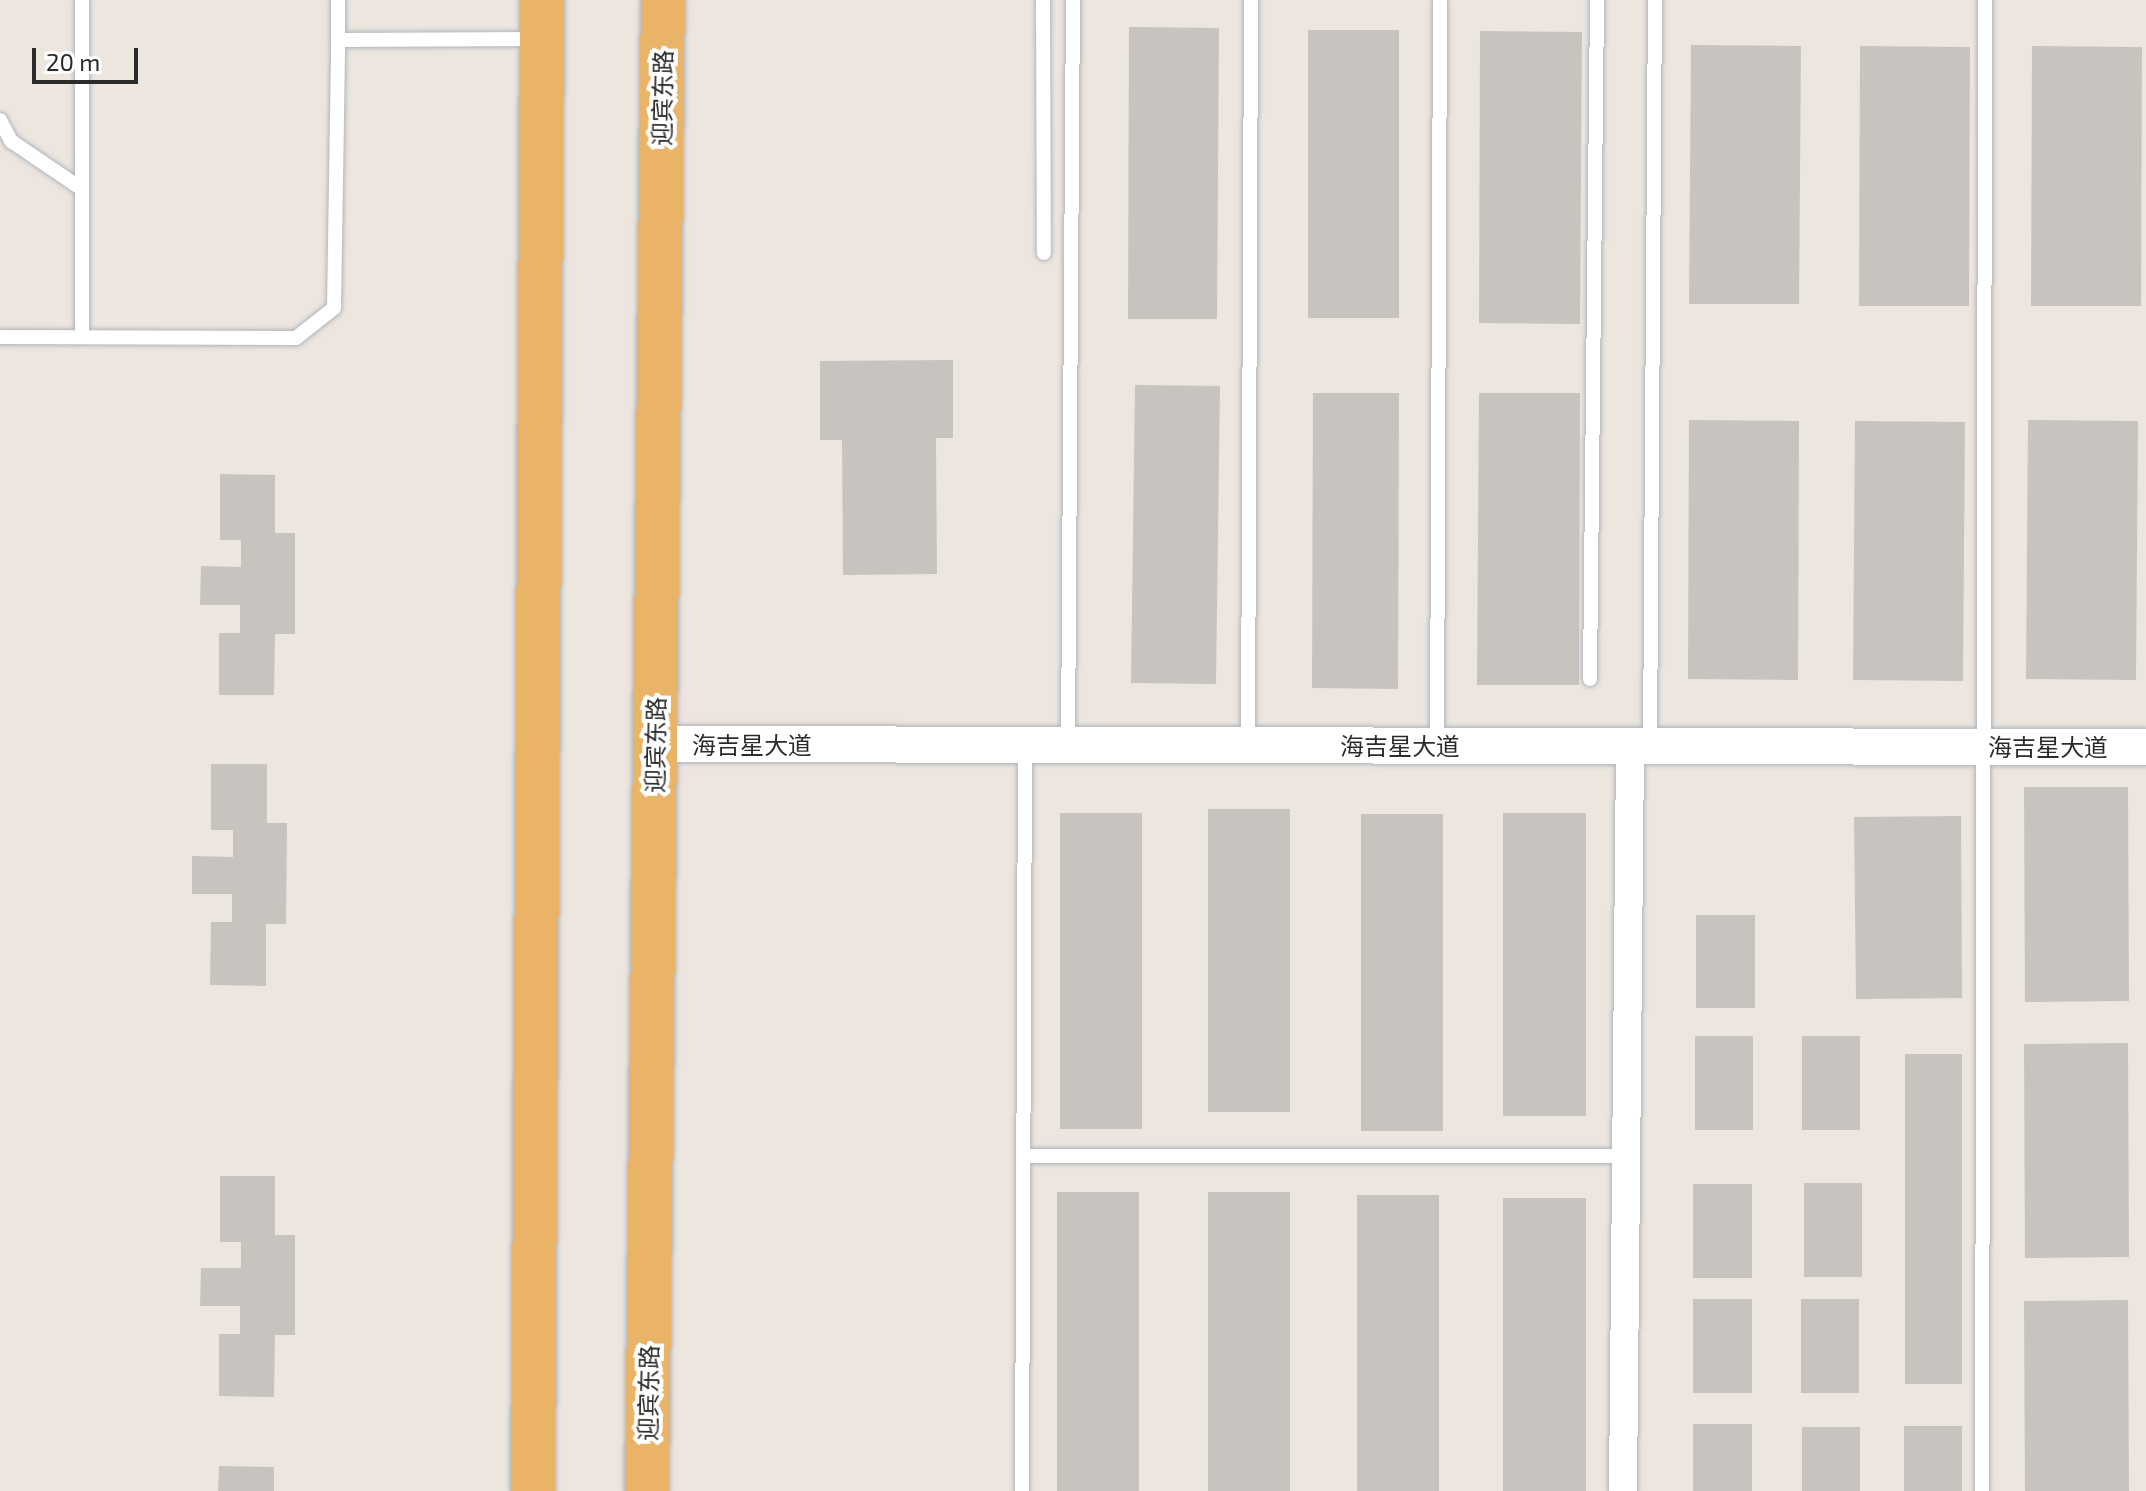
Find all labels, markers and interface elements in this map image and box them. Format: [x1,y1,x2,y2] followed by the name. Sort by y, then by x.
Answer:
[36,32,142,82] scale bar
[46,47,100,76] text: 20 m
[647,50,677,146] street label: 迎宾东路
[640,697,670,793] street label: 迎宾东路
[692,731,812,759] street label: 海吉星大道
[1340,732,1460,760] street label: 海吉星大道
[1988,733,2108,761] street label: 海吉星大道
[633,1345,663,1441] street label: 迎宾东路

